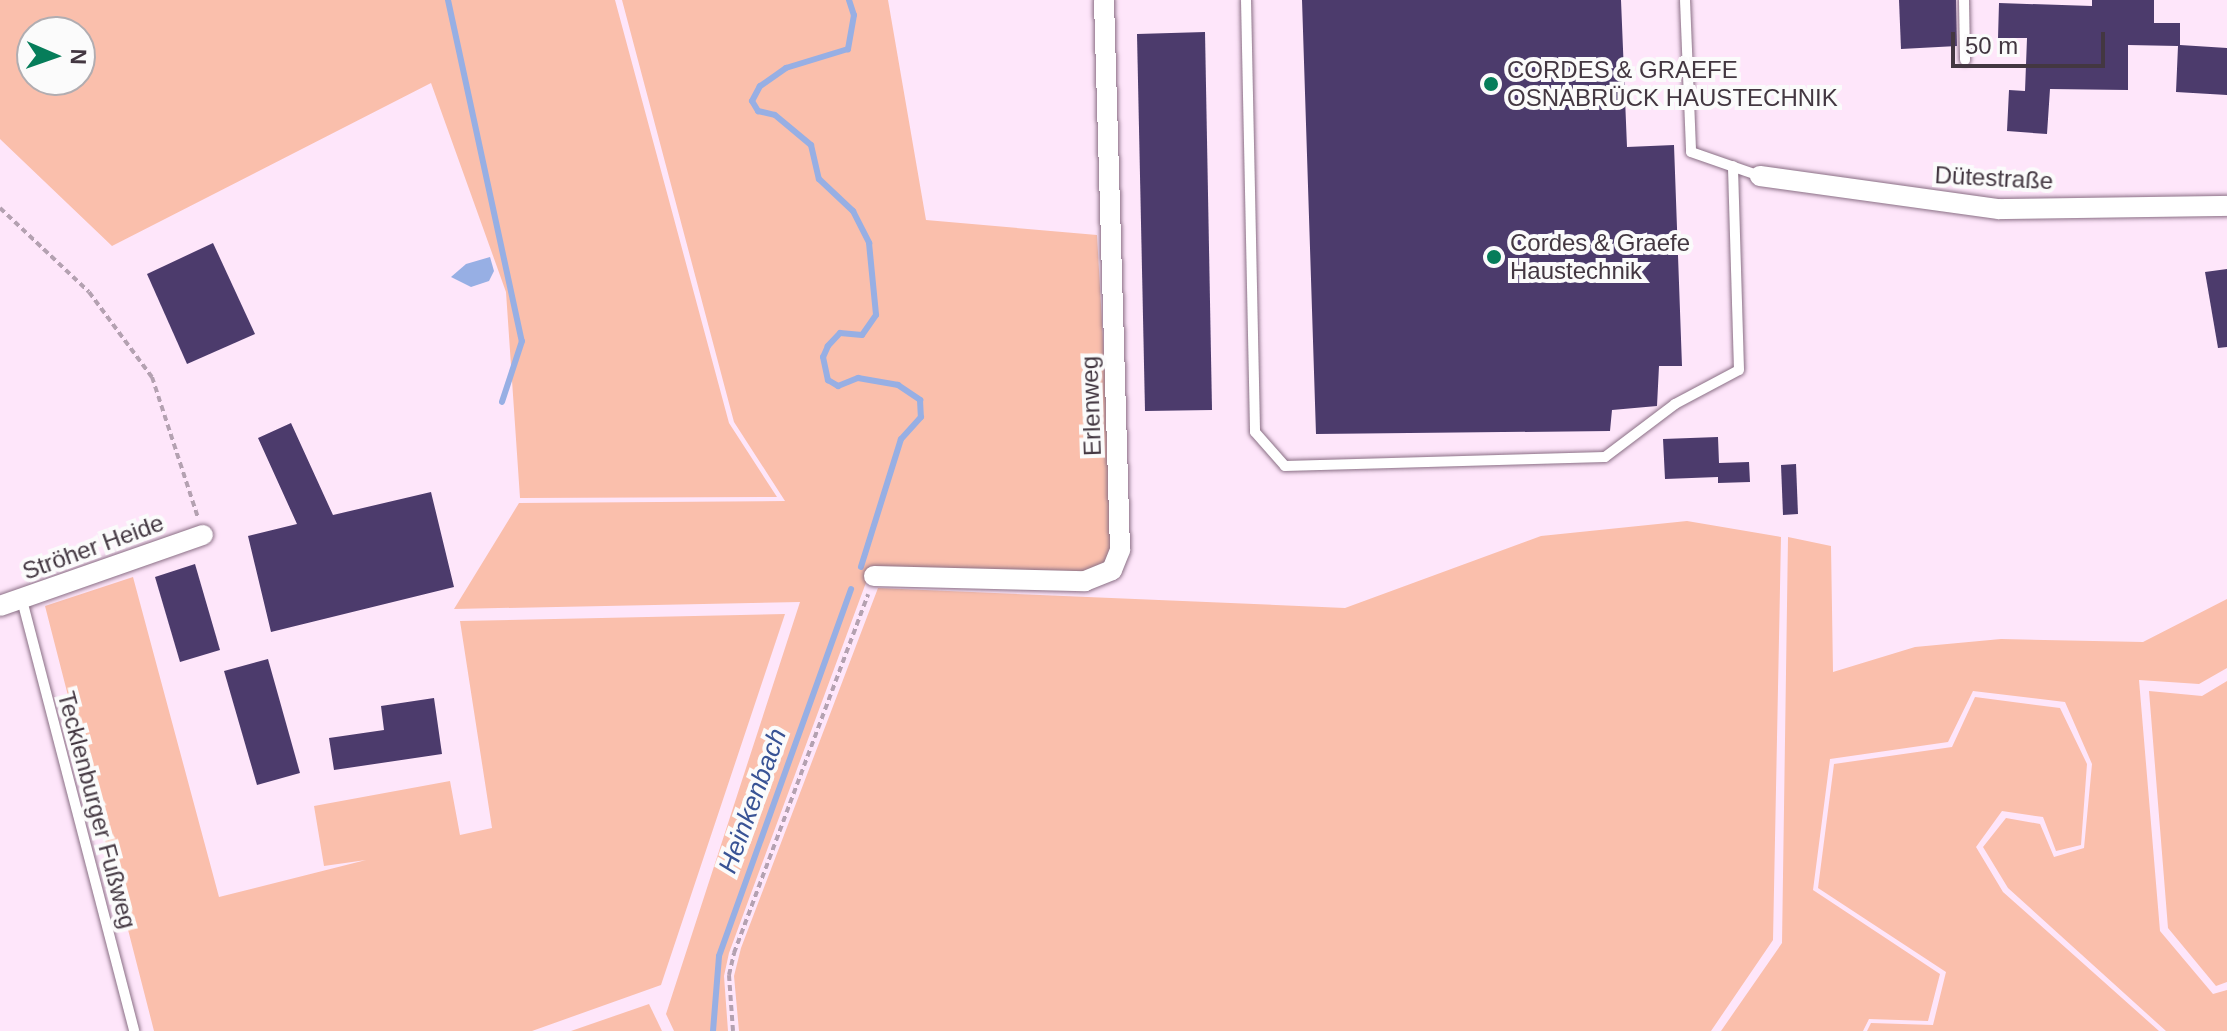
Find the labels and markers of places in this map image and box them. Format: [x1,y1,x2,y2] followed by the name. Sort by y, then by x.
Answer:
[1507,56,1838,112] place label: CORDES & GRAEFE OSNABRÜCK HAUSTECHNIK
[1482,75,1500,93] marker: CORDES & GRAEFE OSNABRÜCK HAUSTECHNIK
[1510,229,1690,285] place label: Cordes & Graefe Haustechnik
[1485,248,1503,266] marker: Cordes & Graefe Haustechnik

